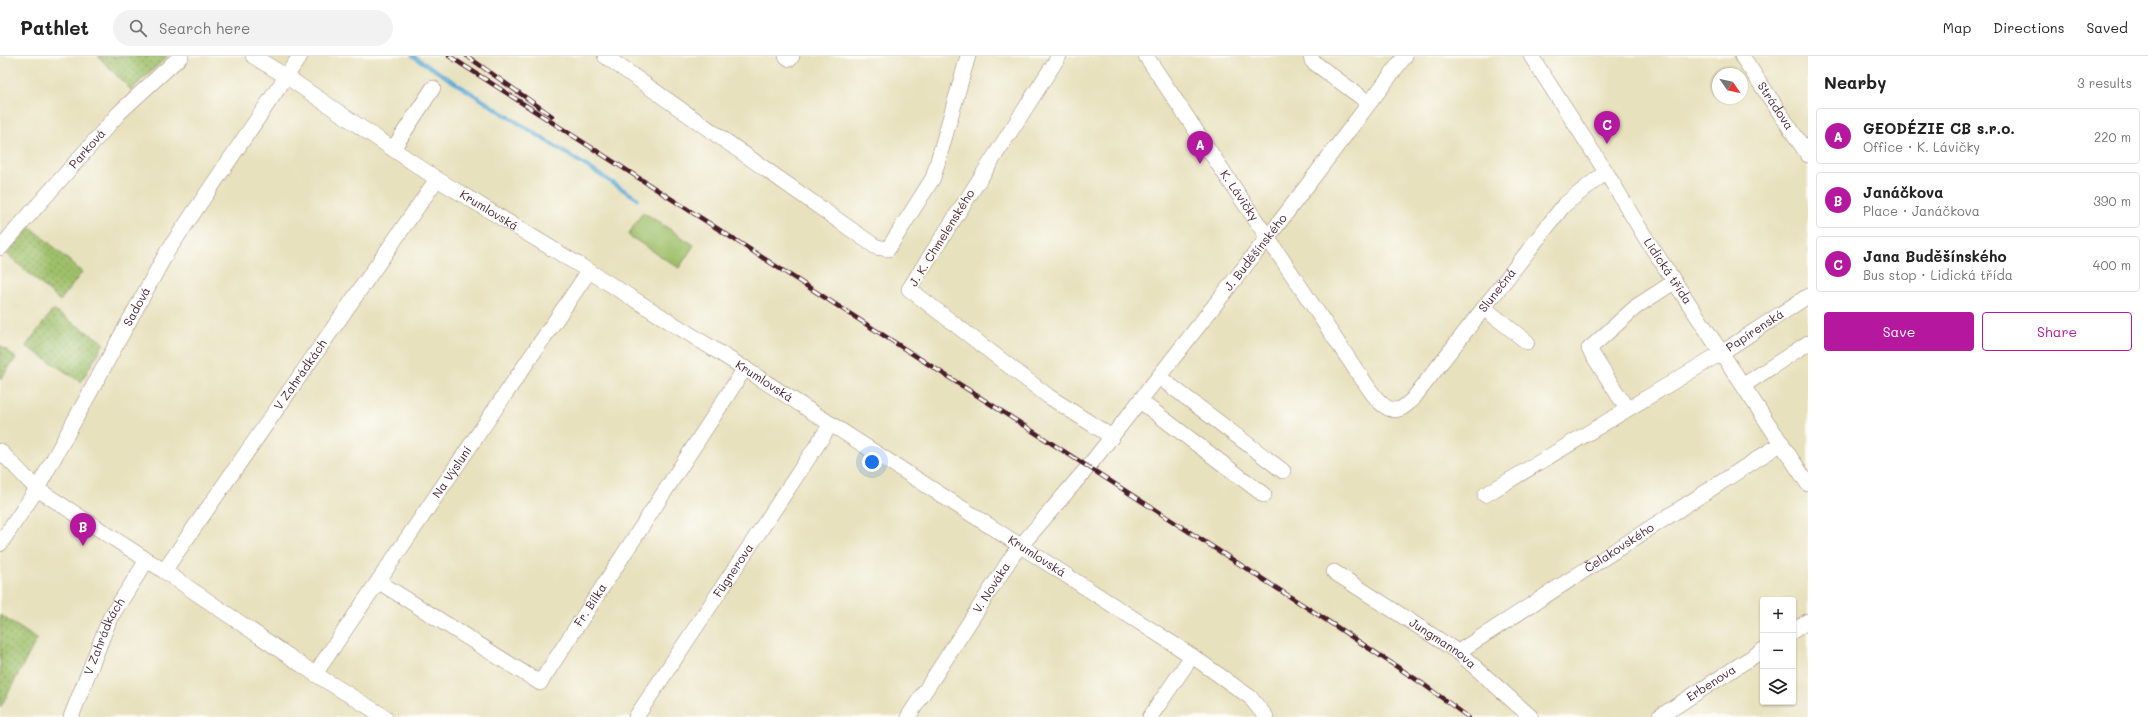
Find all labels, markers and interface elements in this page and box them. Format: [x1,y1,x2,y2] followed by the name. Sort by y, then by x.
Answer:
[113,10,393,46] search box
[20,15,89,40] text: Pathlet
[127,17,149,39] icon: search
[159,18,250,38] text: Search here
[1943,18,1971,37] text: Map
[1993,18,2064,37] text: Directions
[2086,18,2128,37] text: Saved
[1712,68,1748,104] north arrow
[1824,71,1886,93] text: Nearby
[2077,74,2132,91] text: 3 results
[1754,78,1798,132] street label: Strádova
[1594,111,1620,144] pin: C
[1863,118,2015,138] text: GEODÉZIE CB s.r.o.
[65,125,108,172] street label: Parková
[1833,128,1843,145] text: A
[2094,128,2131,145] text: 220 m
[1187,131,1213,164] pin: A
[1863,138,1980,155] text: Office · K. Lávičky
[1217,166,1263,224] street label: K. Lávičky
[1863,182,1943,202] text: Janáčkova
[457,186,522,233] street label: Krumlovská
[905,186,978,289] street label: J. K. Chmelenského
[1834,192,1842,209] text: B
[2093,192,2131,209] text: 390 m
[1863,202,1980,219] text: Place · Janáčkova
[1220,210,1290,294] street label: J. Buděšínského
[1641,234,1696,307] street label: Lidická třída
[1863,246,2007,266] text: Jana Buděšínského
[1833,256,1843,273] text: C
[2093,256,2131,273] text: 400 m
[1474,265,1519,315] street label: Slunečná
[1863,266,2013,283] text: Bus stop · Lidická třída
[119,284,153,329] street label: Sadová
[1722,305,1786,355] street label: Papírenská
[1824,312,1974,351] button: Save
[1982,312,2132,351] button: Share
[270,336,330,413] street label: V Zahrádkách
[733,356,797,405] street label: Krumlovská
[428,442,475,501] street label: Na Výsluní
[862,452,882,472] your location
[70,513,96,546] pin: B
[1581,519,1657,575] street label: Čelakovského
[1005,531,1069,580] street label: Krumlovská
[709,540,756,600] street label: Fügnerova
[969,559,1013,616] street label: V. Nováka
[570,580,610,629] street label: Fr. Bílka
[79,594,128,677] street label: V Zahrádkách
[1760,597,1796,705] map controls
[1760,597,1796,633] button: +
[1407,614,1480,672] street label: Jungmannova
[1760,633,1796,669] button: −
[1683,661,1738,704] street label: Erbenova
[1760,669,1796,705] button: layers

